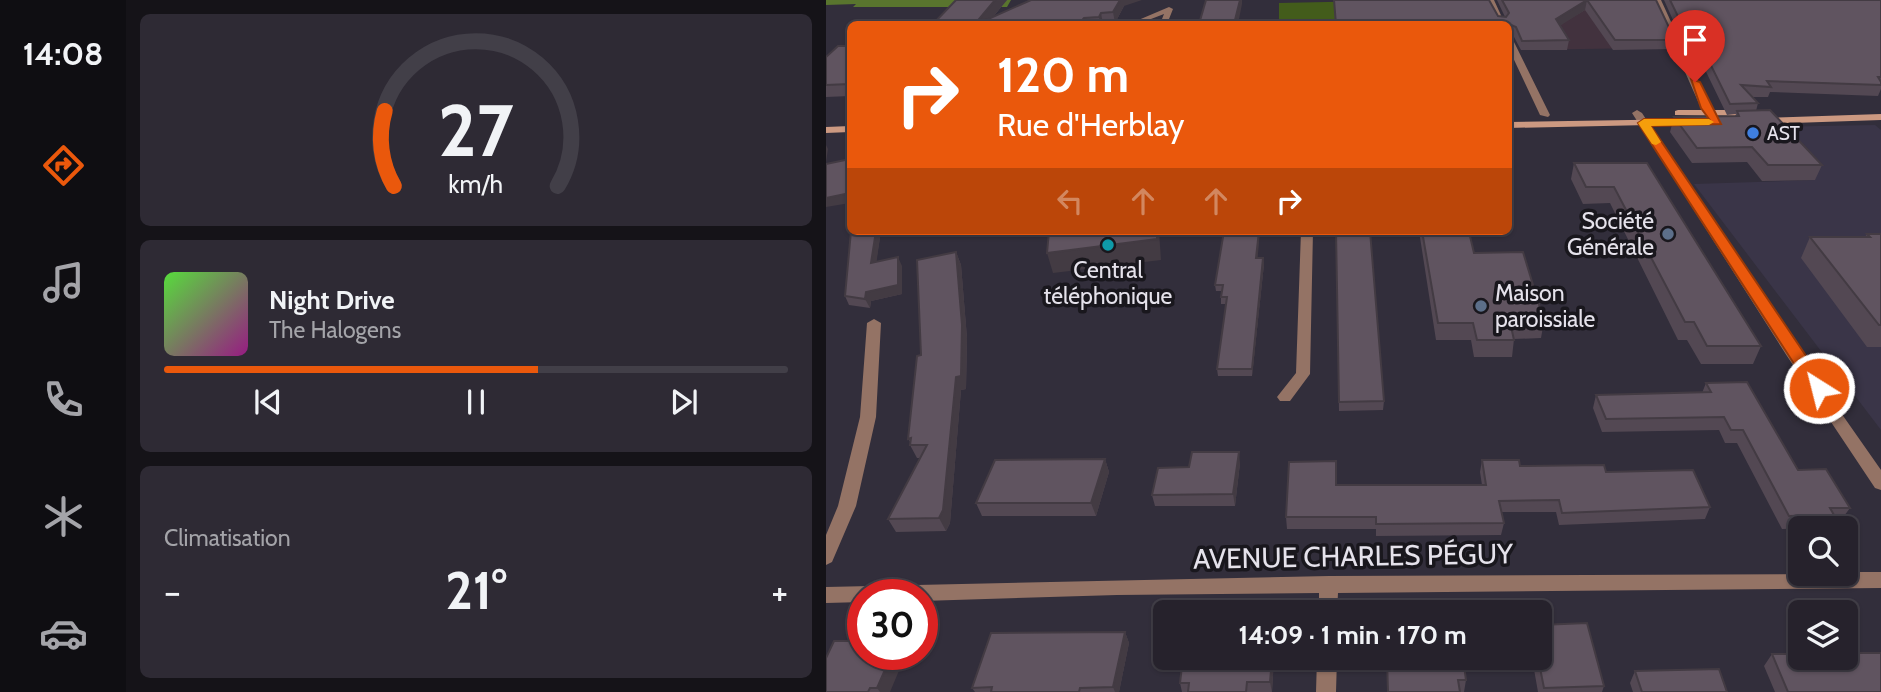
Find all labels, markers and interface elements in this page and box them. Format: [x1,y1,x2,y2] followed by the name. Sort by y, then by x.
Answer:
[1665,10,1725,82] pin
[1676,21,1714,59] icon: arrive
[23,34,103,73] text: 14:08
[997,45,1129,104] text: 120 m
[882,49,973,140] icon: right
[438,86,514,174] text: 27
[997,105,1184,144] text: Rue d'Herblay
[1767,122,1800,145] place label: AST
[1745,125,1761,141] marker: AST
[39,141,88,190] icon: directions
[449,169,503,199] text: km/h
[1051,182,1089,220] icon: left
[1124,182,1162,220] icon: ahead
[1197,182,1235,220] icon: ahead
[1270,182,1308,220] icon: right
[1567,207,1654,261] place label: Société Générale
[1660,226,1676,242] marker: Société Générale
[1100,237,1116,253] marker: Central téléphonique
[1044,256,1173,310] place label: Central téléphonique
[39,258,88,307] icon: music
[1495,279,1596,333] place label: Maison paroissiale
[269,284,395,316] text: Night Drive
[1473,298,1489,314] marker: Maison paroissiale
[269,316,401,344] text: The Halogens
[1782,351,1856,425] position arrow
[39,375,88,424] icon: phone
[249,383,287,421] icon: previous
[457,383,495,421] icon: pause
[665,383,703,421] icon: next
[39,492,88,541] icon: climate
[1788,516,1858,670] map controls
[1788,516,1858,586] button: search
[164,524,291,552] text: Climatisation
[1193,536,1514,576] street label: AVENUE CHARLES PÉGUY
[445,559,507,622] text: 21°
[164,568,181,615] text: −
[771,568,788,615] text: +
[847,579,938,670] speed limit sign: 30
[1788,600,1858,670] button: layers
[39,609,88,658] icon: car
[1239,619,1467,651] text: 14:09 · 1 min · 170 m

